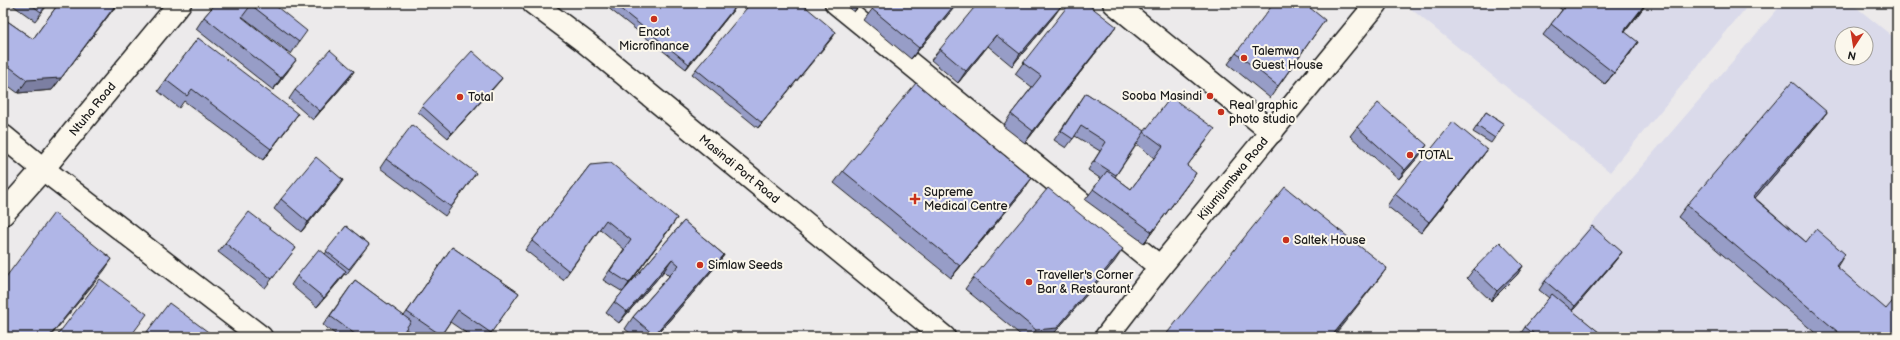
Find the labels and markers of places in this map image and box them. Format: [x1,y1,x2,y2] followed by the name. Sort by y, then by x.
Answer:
[649,14,659,24] marker: Encot Microfinance
[619,25,689,54] place label: Encot Microfinance
[1252,44,1323,73] place label: Talemwa Guest House
[1239,53,1249,63] marker: Talemwa Guest House
[1122,89,1202,104] place label: Sooba Masindi
[468,90,493,105] place label: Total
[1205,91,1215,101] marker: Sooba Masindi
[455,92,465,102] marker: Total
[1229,98,1298,127] place label: Real graphic photo studio
[1216,107,1226,117] marker: Real graphic photo studio
[1418,148,1453,163] place label: TOTAL
[1405,150,1415,160] marker: TOTAL
[924,185,1008,214] place label: Supreme Medical Centre
[909,193,921,205] marker: Supreme Medical Centre
[1294,233,1366,248] place label: Saltek House
[1281,235,1291,245] marker: Saltek House
[708,258,783,273] place label: Simlaw Seeds
[695,260,705,270] marker: Simlaw Seeds
[1037,268,1134,297] place label: Traveller's Corner Bar & Restaurant
[1024,277,1034,287] marker: Traveller's Corner Bar & Restaurant

